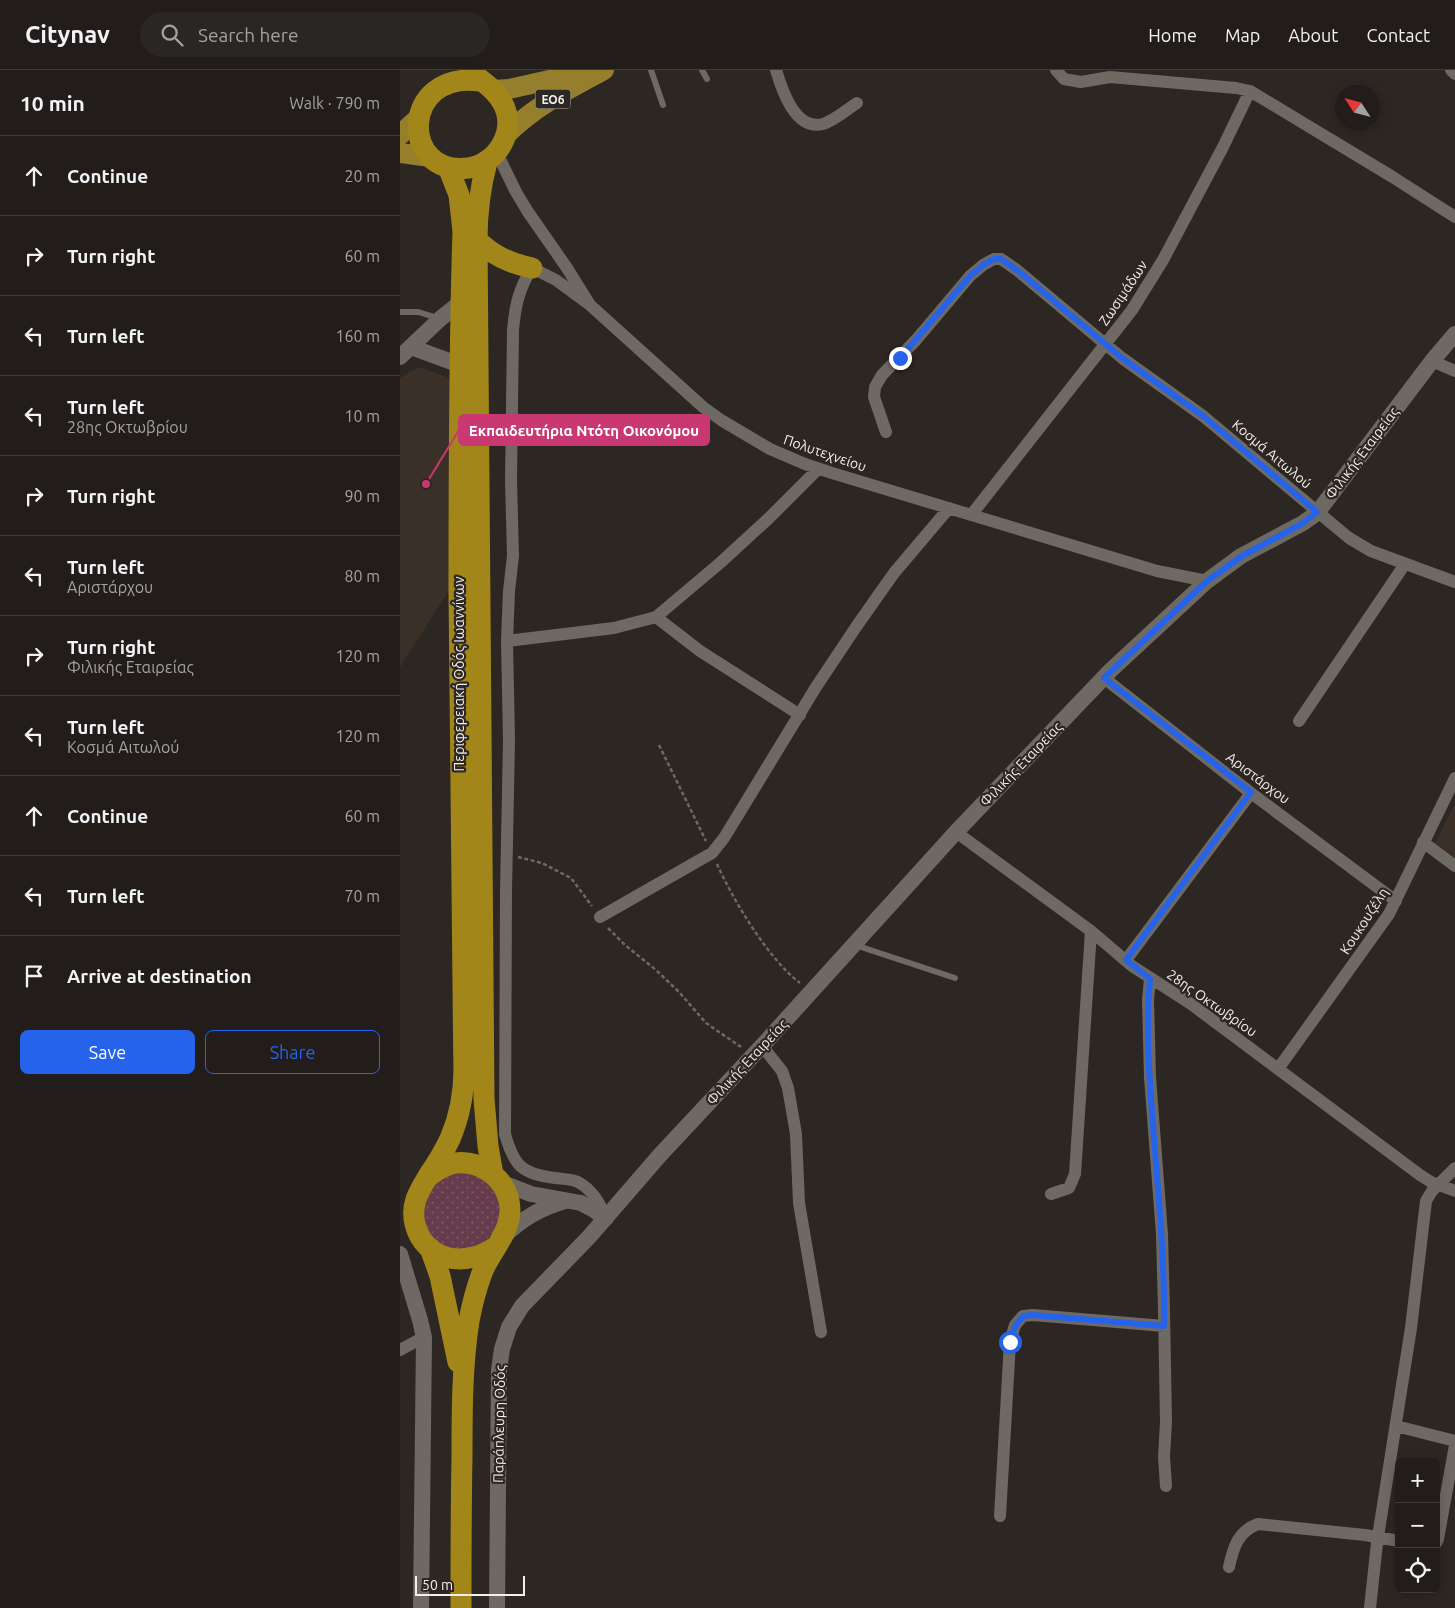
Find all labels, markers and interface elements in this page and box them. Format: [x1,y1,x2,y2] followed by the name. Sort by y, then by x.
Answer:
[140,12,490,57] search box
[25,21,110,48] text: Citynav
[158,21,186,49] icon: search
[198,24,298,46] text: Search here
[1148,25,1197,45] text: Home
[1225,25,1260,45] text: Map
[1288,25,1338,45] text: About
[1366,25,1430,45] text: Contact
[1335,85,1380,130] north arrow
[536,90,570,108] road number: ΕΟ6
[20,91,85,115] text: 10 min
[289,94,380,112] text: Walk · 790 m
[20,162,48,190] icon: ahead
[67,165,148,187] text: Continue
[344,167,380,185] text: 20 m
[20,242,48,270] icon: right
[67,245,155,267] text: Turn right
[344,247,380,265] text: 60 m
[1095,257,1151,329] street label: Ζωσιμάδων
[20,322,48,350] icon: left
[67,325,145,347] text: Turn left
[335,327,380,345] text: 160 m
[889,347,912,370] route end
[67,396,145,418] text: Turn left
[20,402,48,430] icon: left
[1322,403,1402,502] street label: Φιλικής Εταιρείας
[344,407,380,425] text: 10 m
[459,415,709,445] callout: Εκπαιδευτήρια Ντότη Οικονόμου
[1229,416,1315,492] street label: Κοσμά Αιτωλού
[67,418,188,436] text: 28ης Οκτωβρίου
[469,422,699,439] text: Εκπαιδευτήρια Ντότη Οικονόμου
[781,431,869,475] street label: Πολυτεχνείου
[20,482,48,510] icon: right
[67,485,155,507] text: Turn right
[344,487,380,505] text: 90 m
[67,556,145,578] text: Turn left
[20,562,48,590] icon: left
[344,567,380,585] text: 80 m
[451,576,467,772] street label: Περιφερειακή Οδός Ιωαννίνων
[67,578,153,596] text: Αριστάρχου
[67,636,155,658] text: Turn right
[20,642,48,670] icon: right
[335,647,380,665] text: 120 m
[67,658,194,676] text: Φιλικής Εταιρείας
[67,716,145,738] text: Turn left
[977,718,1066,809] street label: Φιλικής Εταιρείας
[20,722,48,750] icon: left
[335,727,380,745] text: 120 m
[67,738,179,756] text: Κοσμά Αιτωλού
[1223,749,1293,807] street label: Αριστάρχου
[20,802,48,830] icon: ahead
[67,805,148,827] text: Continue
[344,807,380,825] text: 60 m
[20,882,48,910] icon: left
[67,885,145,907] text: Turn left
[1337,885,1391,957] street label: Κουκουζέλη
[344,887,380,905] text: 70 m
[20,962,48,990] icon: arrive
[67,965,252,987] text: Arrive at destination
[1164,966,1260,1040] street label: 28ης Οκτωβρίου
[703,1016,791,1108] street label: Φιλικής Εταιρείας
[20,1030,195,1074] button: Save
[205,1030,380,1074] button: Share
[999,1331,1022,1354] route start
[490,1364,508,1483] street label: Παράπλευρη Οδός
[1395,1458,1440,1593] map controls
[1395,1458,1440,1503] button: +
[1395,1503,1440,1548] button: −
[1395,1548,1440,1593] button: locate
[415,1573,525,1596] scale bar
[422,1577,453,1593] text: 50 m

